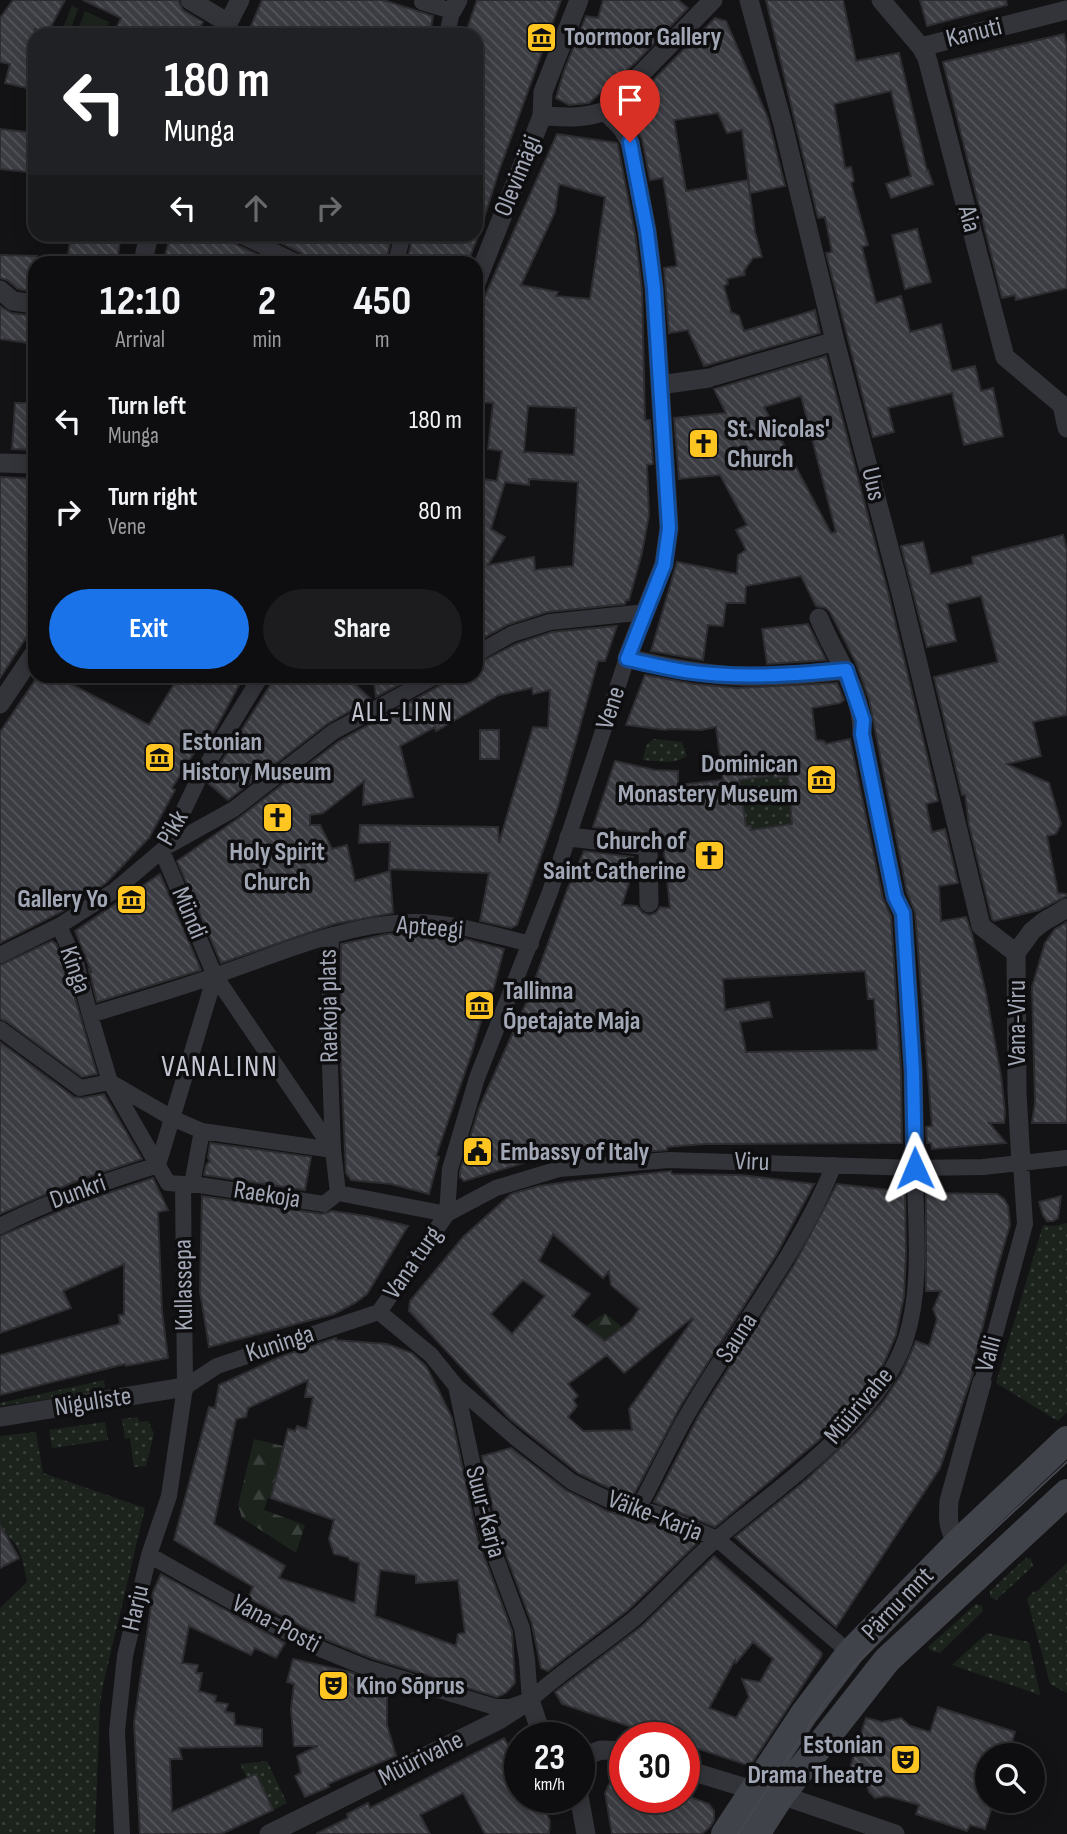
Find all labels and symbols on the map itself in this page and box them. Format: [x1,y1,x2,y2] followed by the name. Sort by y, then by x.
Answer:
[943,11,1005,55] street label: Kanuti
[524,20,558,54] museum icon: Toormoor Gallery
[564,22,722,53] place label: Toormoor Gallery
[600,70,660,142] pin
[488,131,548,221] street label: Olevimägi
[951,202,987,235] street label: Aia
[727,414,830,475] place label: St. Nicolas' Church
[687,427,721,461] church icon: St. Nicolas' Church
[854,464,892,504] street label: Uus
[590,683,632,733] street label: Vene
[351,696,454,729] district label: ALL-LINN
[182,727,332,788] place label: Estonian History Museum
[142,740,176,774] museum icon: Estonian History Museum
[618,749,798,810] place label: Dominican Monastery Museum
[804,762,838,796] museum icon: Dominican Monastery Museum
[260,800,294,834] church icon: Holy Spirit Church
[151,805,195,851] street label: Pikk
[543,826,687,887] place label: Church of Saint Catherine
[229,837,325,898] place label: Holy Spirit Church
[692,839,726,873] church icon: Church of Saint Catherine
[114,882,148,916] museum icon: Gallery Yo
[164,882,214,944] street label: Mündi
[17,884,108,915] place label: Gallery Yo
[395,910,464,946] street label: Apteegi
[53,942,97,998] street label: Kinga
[313,949,345,1063] street label: Raekoja plats
[503,976,640,1037] place label: Tallinna Õpetajate Maja
[1002,980,1033,1066] street label: Vana-Viru
[463,989,497,1023] museum icon: Tallinna Õpetajate Maja
[161,1049,279,1085] district label: VANALINN
[878,1131,952,1205] position arrow
[460,1135,494,1169] public building icon: Embassy of Italy
[500,1137,650,1168] place label: Embassy of Italy
[734,1146,770,1178] street label: Viru
[46,1168,110,1216] street label: Dunkri
[231,1174,303,1216] street label: Raekoja
[377,1221,449,1305] street label: Vana turg
[168,1239,200,1331] street label: Kullassepa
[710,1307,764,1369] street label: Sauna
[242,1319,318,1369] street label: Kuninga
[969,1333,1009,1375] street label: Valli
[818,1361,900,1451] street label: Müürivahe
[53,1381,133,1423] street label: Niguliste
[458,1463,512,1561] street label: Suur-Karja
[603,1484,707,1548] street label: Väike-Karja
[856,1561,941,1647] street label: Pärnu mnt
[116,1582,156,1634] street label: Harju
[227,1588,325,1660] street label: Vana-Posti
[316,1669,350,1703] theatre icon: Kino Sõprus
[356,1671,465,1702] place label: Kino Sõprus
[609,1722,700,1813] speed limit sign: 30
[374,1725,468,1793] street label: Müürivahe
[747,1730,883,1791] place label: Estonian Drama Theatre
[889,1743,923,1777] theatre icon: Estonian Drama Theatre

